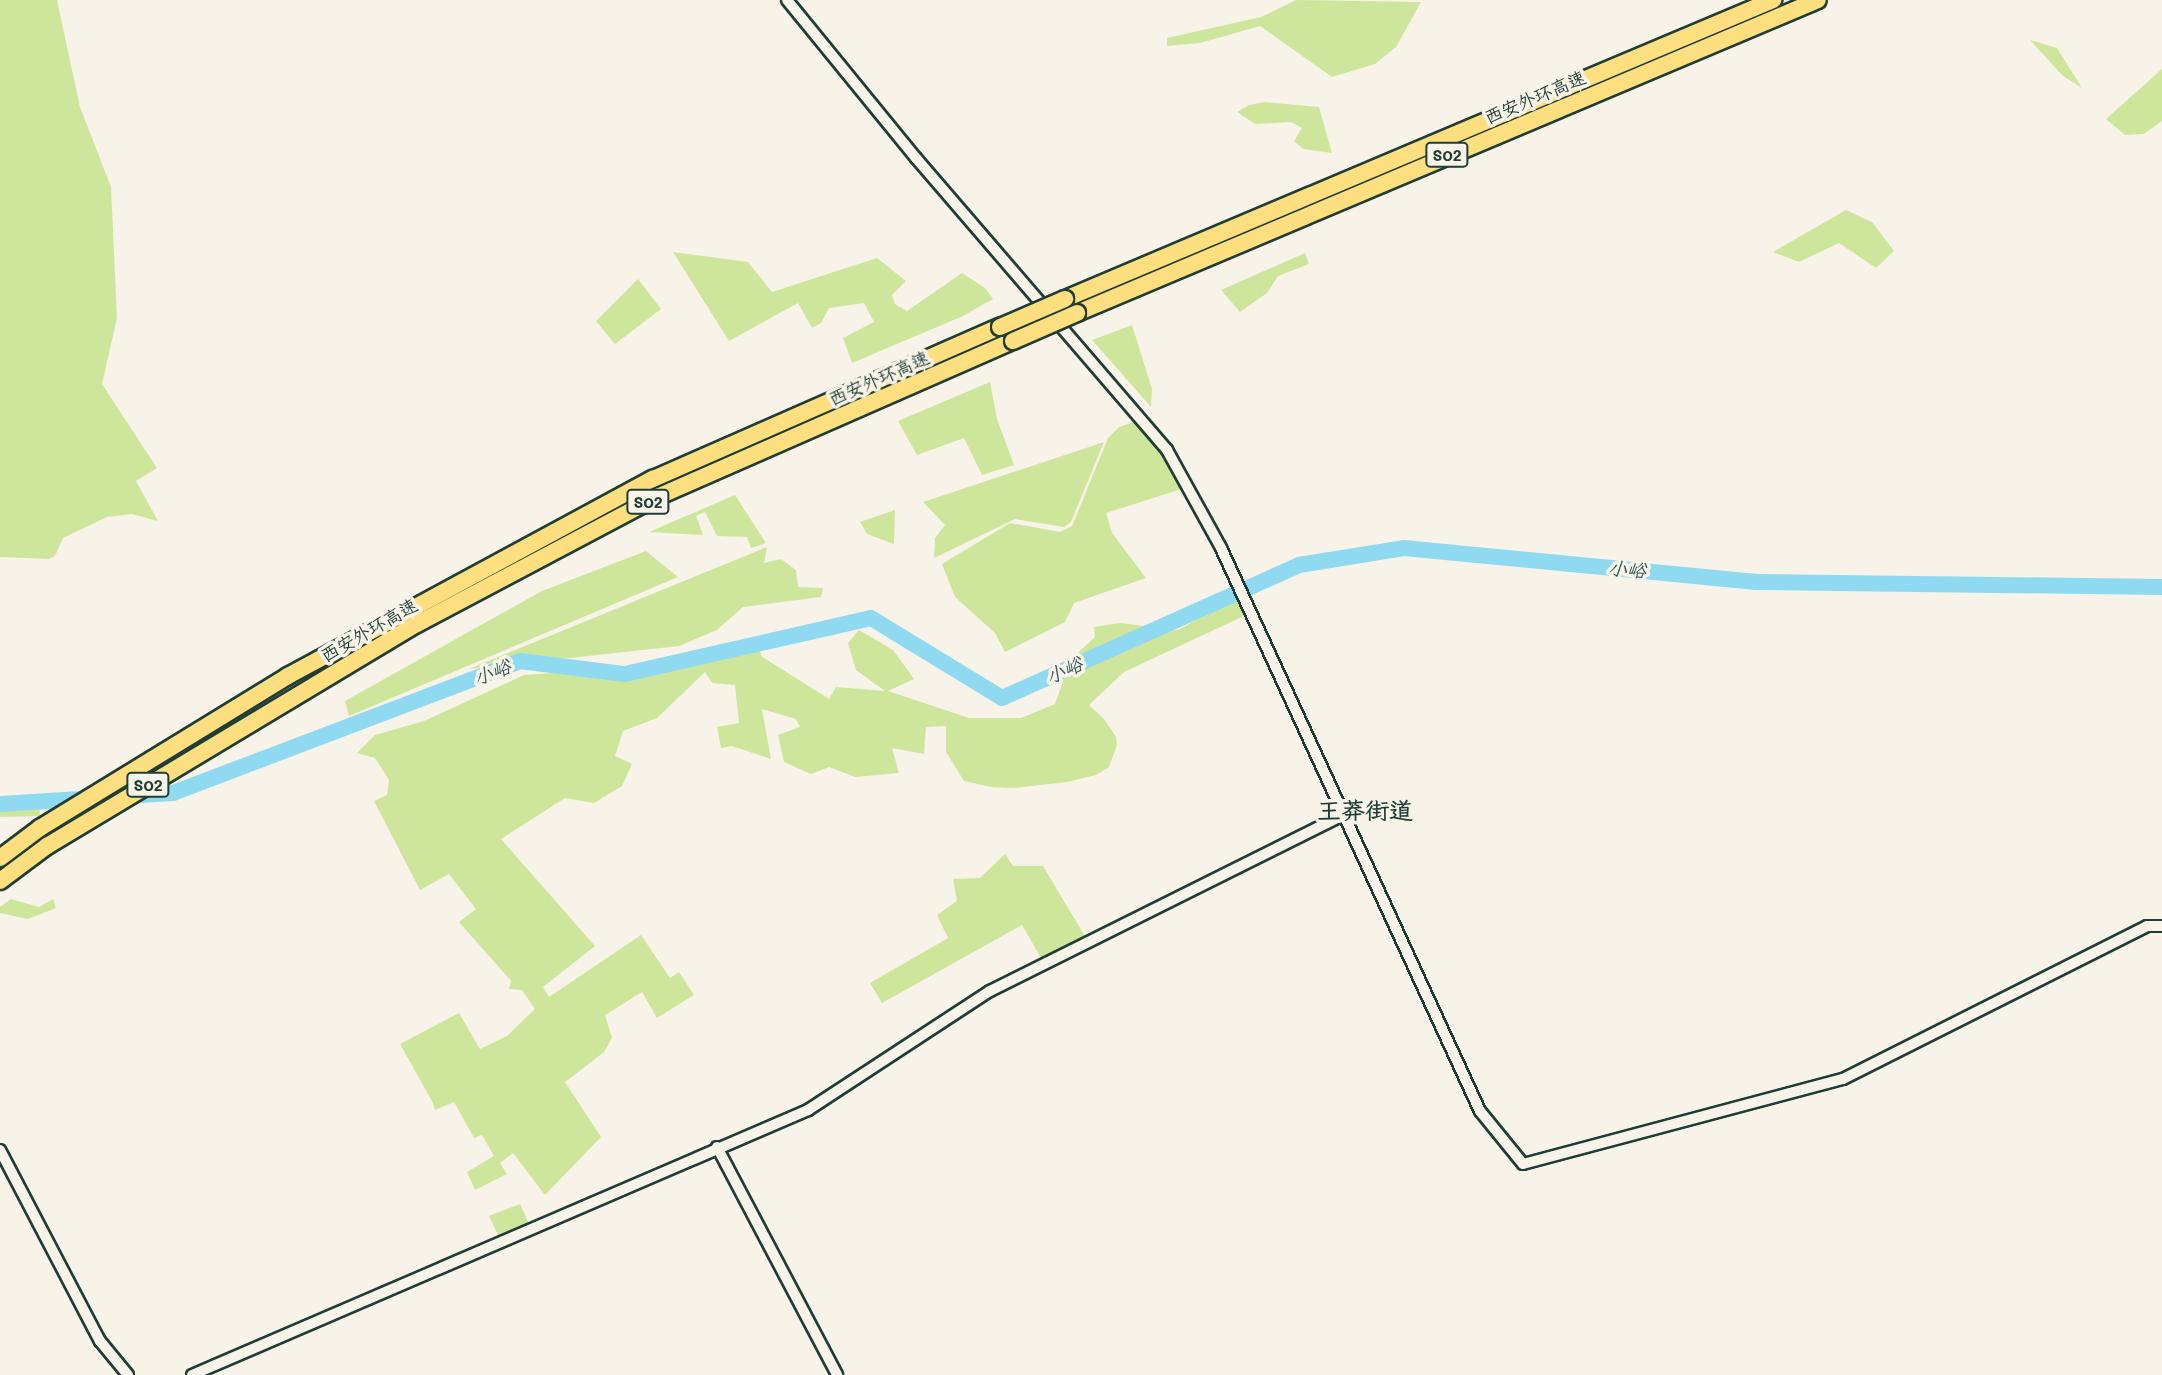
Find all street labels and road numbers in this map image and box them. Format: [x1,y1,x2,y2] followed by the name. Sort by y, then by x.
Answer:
[1481,66,1589,128] street label: 西安外环高速
[1424,142,1470,168] road number: S02
[825,346,933,410] street label: 西安外环高速
[625,489,671,514] road number: S02
[317,594,421,666] street label: 西安外环高速
[125,772,171,798] road number: S02

